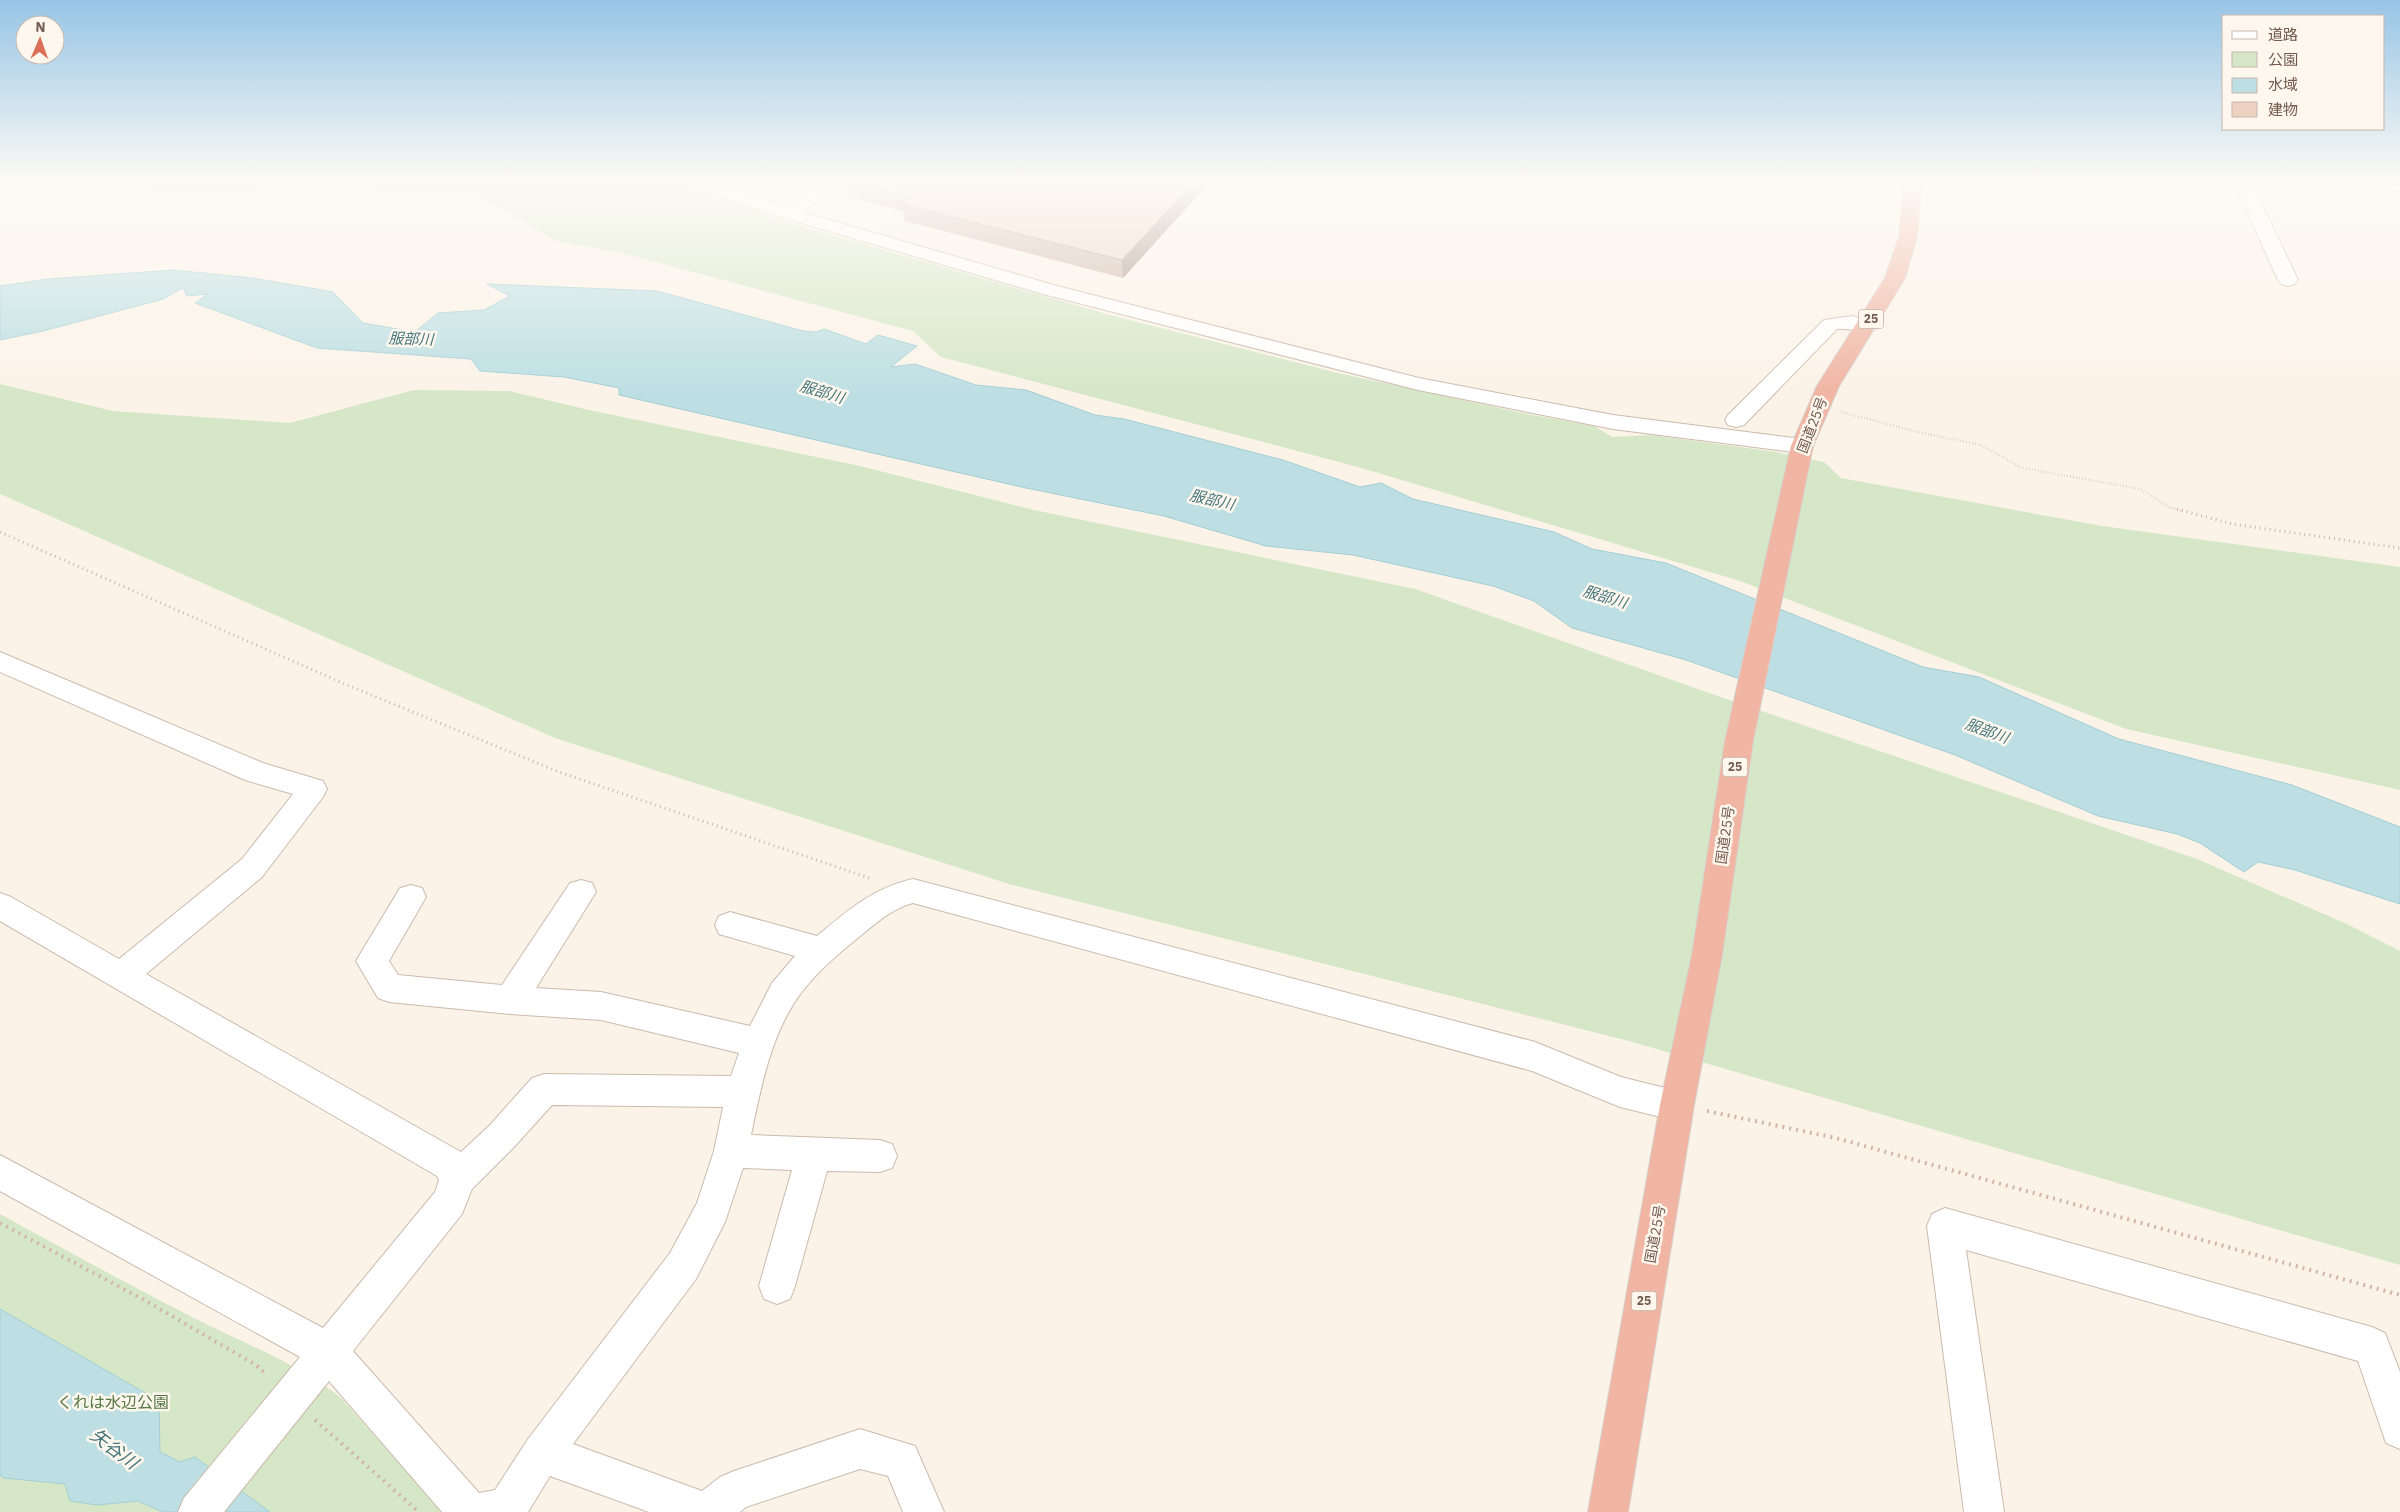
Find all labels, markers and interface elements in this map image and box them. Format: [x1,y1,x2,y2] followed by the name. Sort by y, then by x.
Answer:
[15,15,65,65] north arrow
[2222,15,2385,130] legend
[35,18,46,36] text: N
[2268,25,2298,44] text: 道路
[2268,50,2298,69] text: 公園
[2268,75,2298,94] text: 水域
[2268,100,2298,119] text: 建物
[1858,310,1884,328] road number: 25
[388,328,436,349] water label: 服部川
[798,376,848,408] water label: 服部川
[1793,394,1831,456] street label: 国道25号
[1188,485,1238,514] water label: 服部川
[1581,581,1631,613] water label: 服部川
[1963,714,2013,748] water label: 服部川
[1722,758,1748,776] road number: 25
[1712,805,1738,865] street label: 国道25号
[1641,1203,1669,1265] street label: 国道25号
[1632,1292,1656,1310] road number: 25
[57,1392,169,1412] park label: くれは水辺公園
[86,1423,144,1475] water label: 矢谷川

